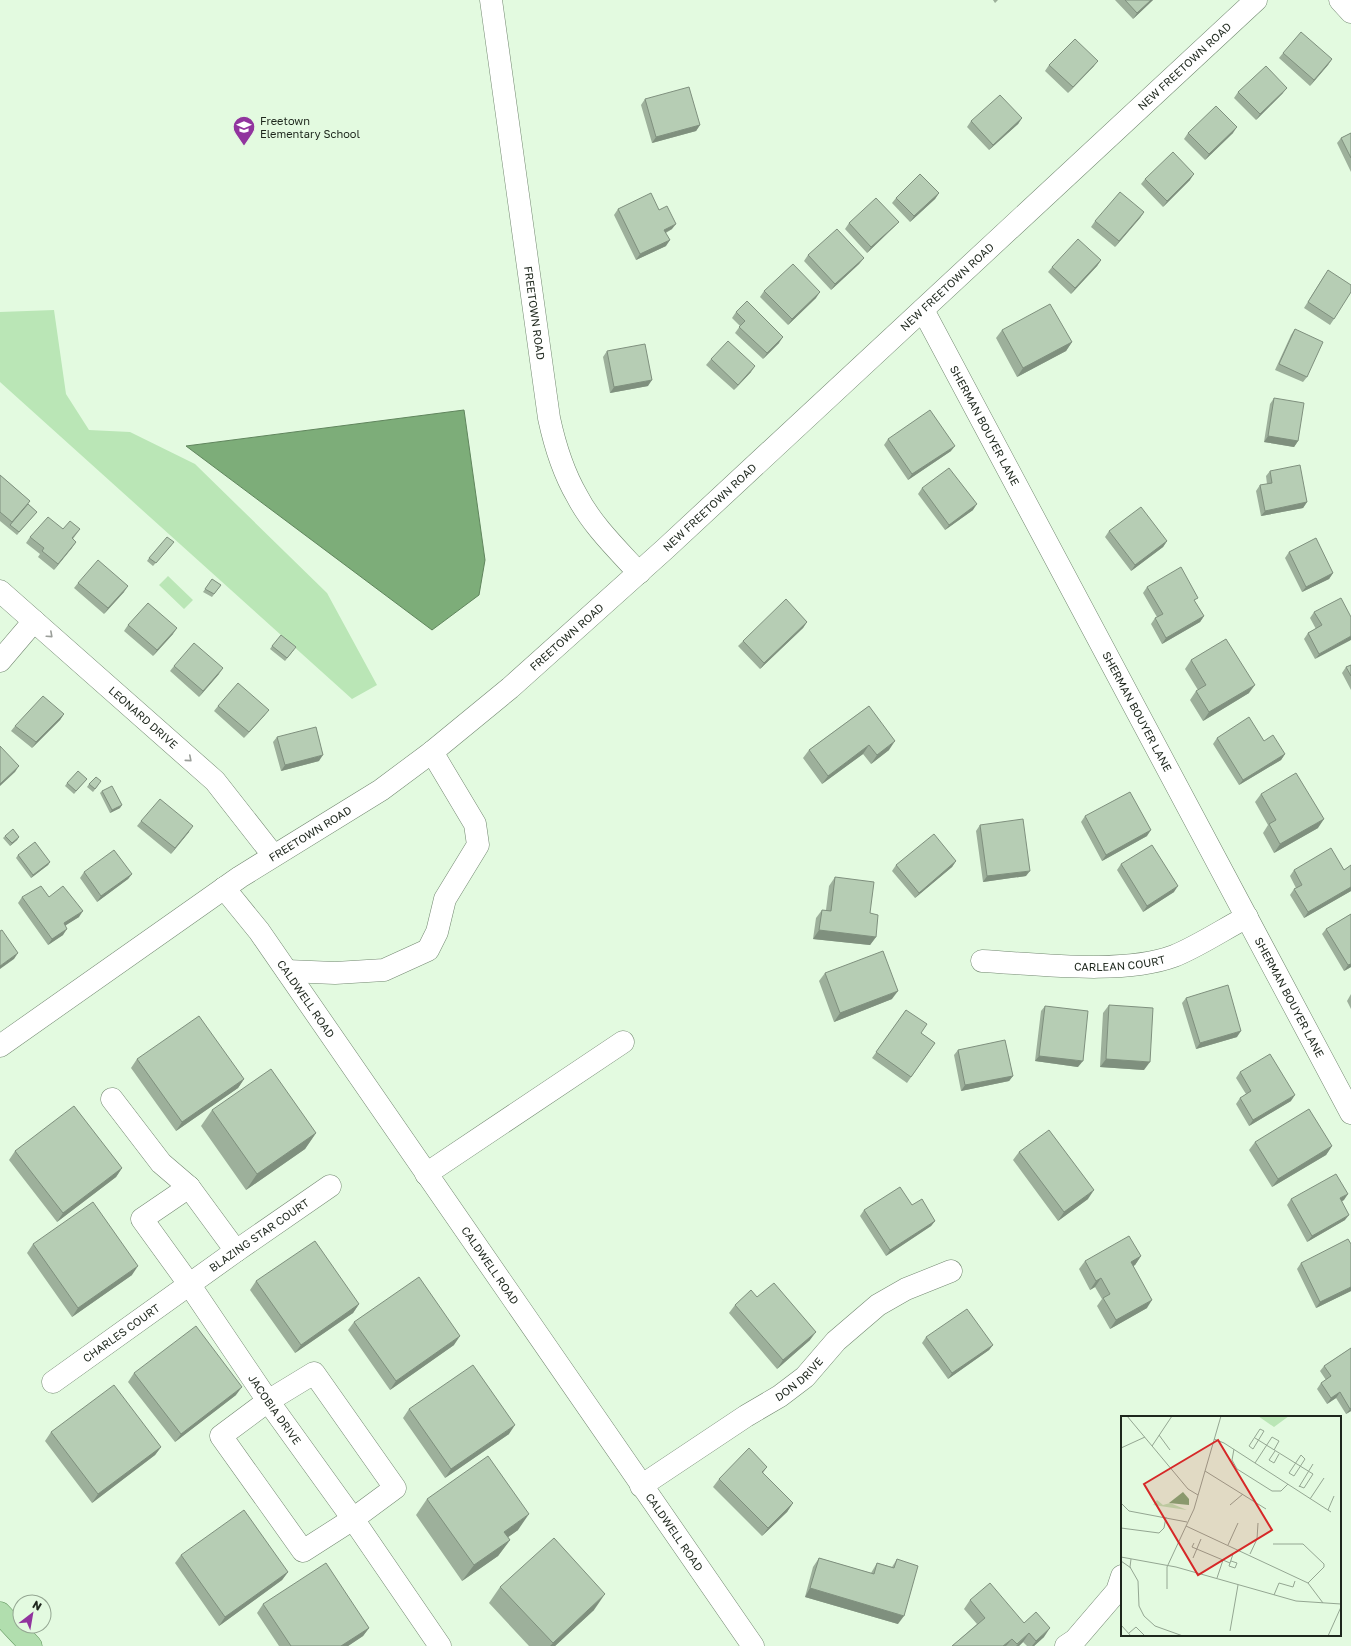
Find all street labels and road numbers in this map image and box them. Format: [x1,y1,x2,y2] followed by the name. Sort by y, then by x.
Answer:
[1135,19,1234,113] street label: NEW FREETOWN ROAD
[897,240,996,333] street label: NEW FREETOWN ROAD
[522,265,548,361] street label: FREETOWN ROAD
[948,363,1022,488] street label: SHERMAN BOUYER LANE
[660,460,759,554] street label: NEW FREETOWN ROAD
[527,600,606,673] street label: FREETOWN ROAD
[1100,649,1175,774] street label: SHERMAN BOUYER LANE
[106,683,181,751] street label: LEONARD DRIVE
[266,803,354,864] street label: FREETOWN ROAD
[1253,935,1327,1060] street label: SHERMAN BOUYER LANE
[1074,952,1167,973] street label: CARLEAN COURT
[275,957,338,1040] street label: CALDWELL ROAD
[206,1195,311,1274] street label: BLAZING STAR COURT
[459,1224,522,1307] street label: CALDWELL ROAD
[80,1301,162,1365] street label: CHARLES COURT
[773,1354,825,1403] street label: DON DRIVE
[246,1372,304,1447] street label: JACOBIA DRIVE
[643,1490,706,1573] street label: CALDWELL ROAD

